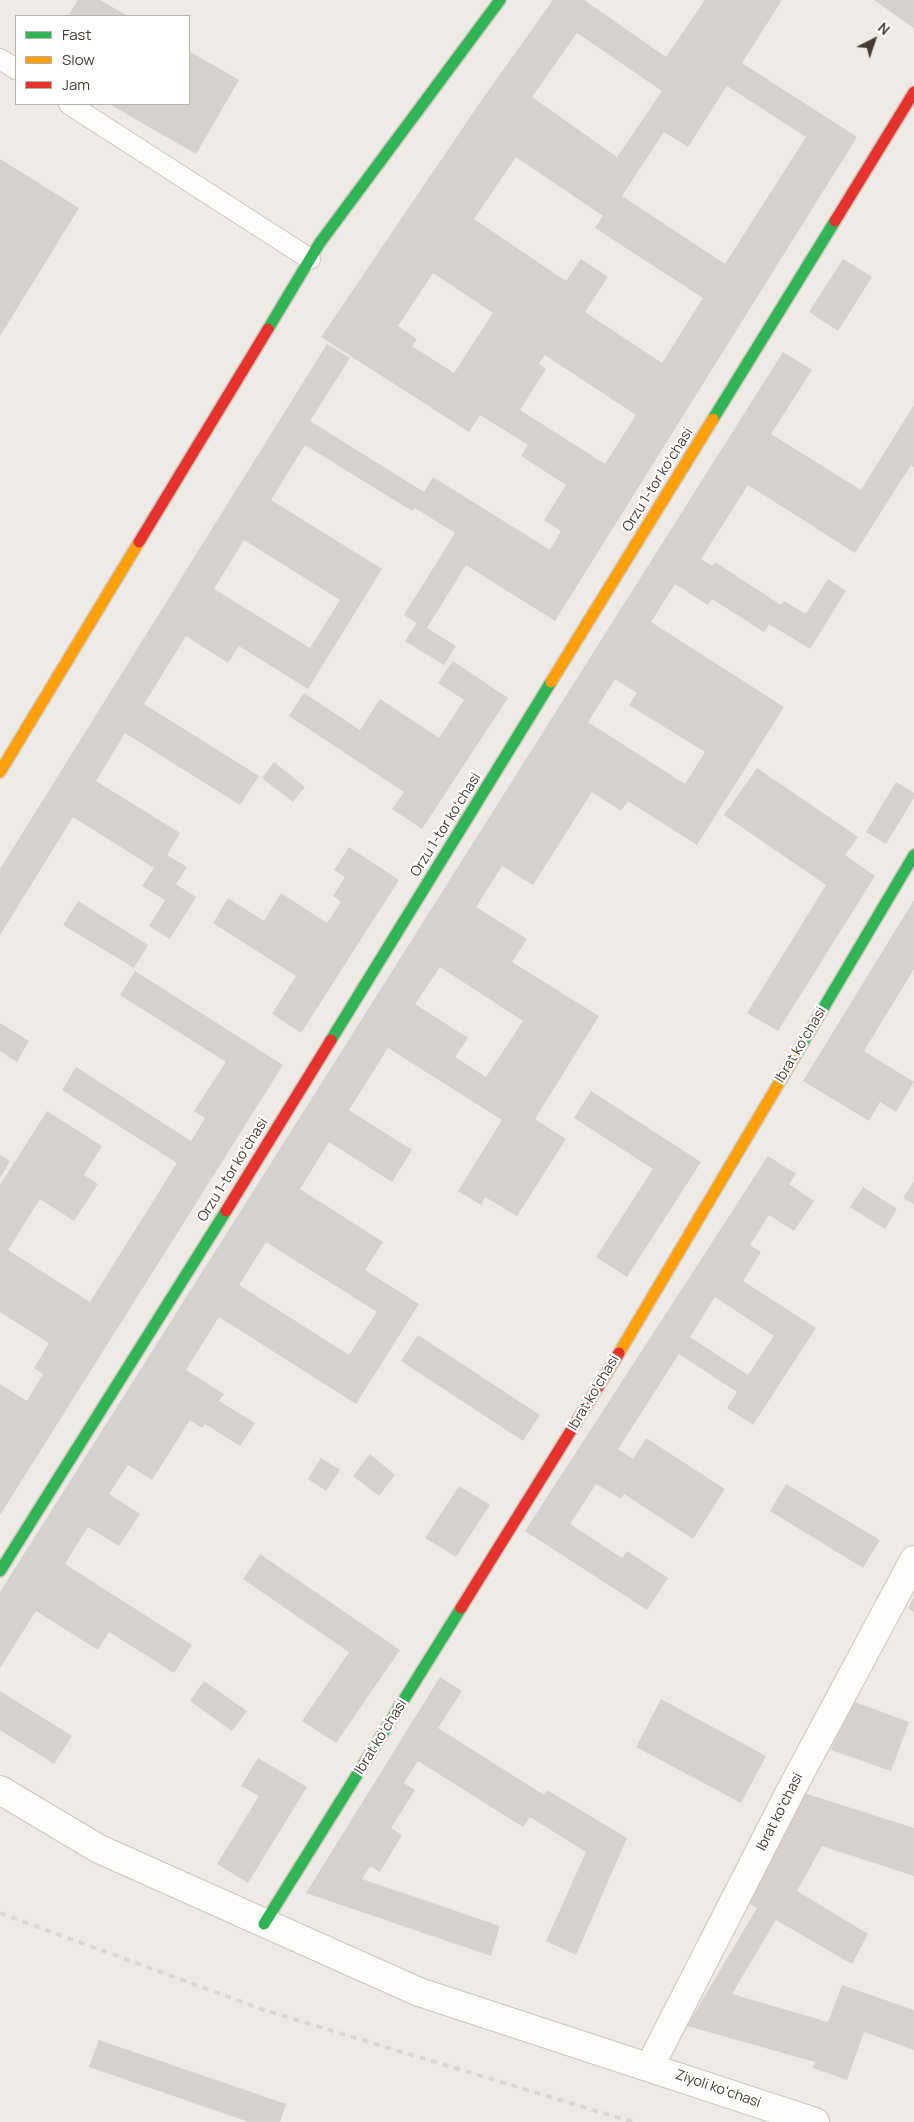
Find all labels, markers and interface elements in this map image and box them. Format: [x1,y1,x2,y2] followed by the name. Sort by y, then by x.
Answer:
[15,15,190,105] legend
[849,15,899,65] north arrow
[874,18,894,39] text: N
[62,24,91,45] text: Fast
[62,49,95,70] text: Slow
[62,74,90,95] text: Jam
[619,425,697,535] street label: Orzu 1-tor koʻchasi
[407,770,485,880] street label: Orzu 1-tor koʻchasi
[772,1004,830,1086] street label: Ibrat koʻchasi
[194,1115,272,1225] street label: Orzu 1-tor koʻchasi
[565,1352,623,1434] street label: Ibrat koʻchasi
[351,1696,411,1778] street label: Ibrat koʻchasi
[753,1770,807,1854] street label: Ibrat koʻchasi
[673,2067,763,2111] street label: Ziyoli koʻchasi

